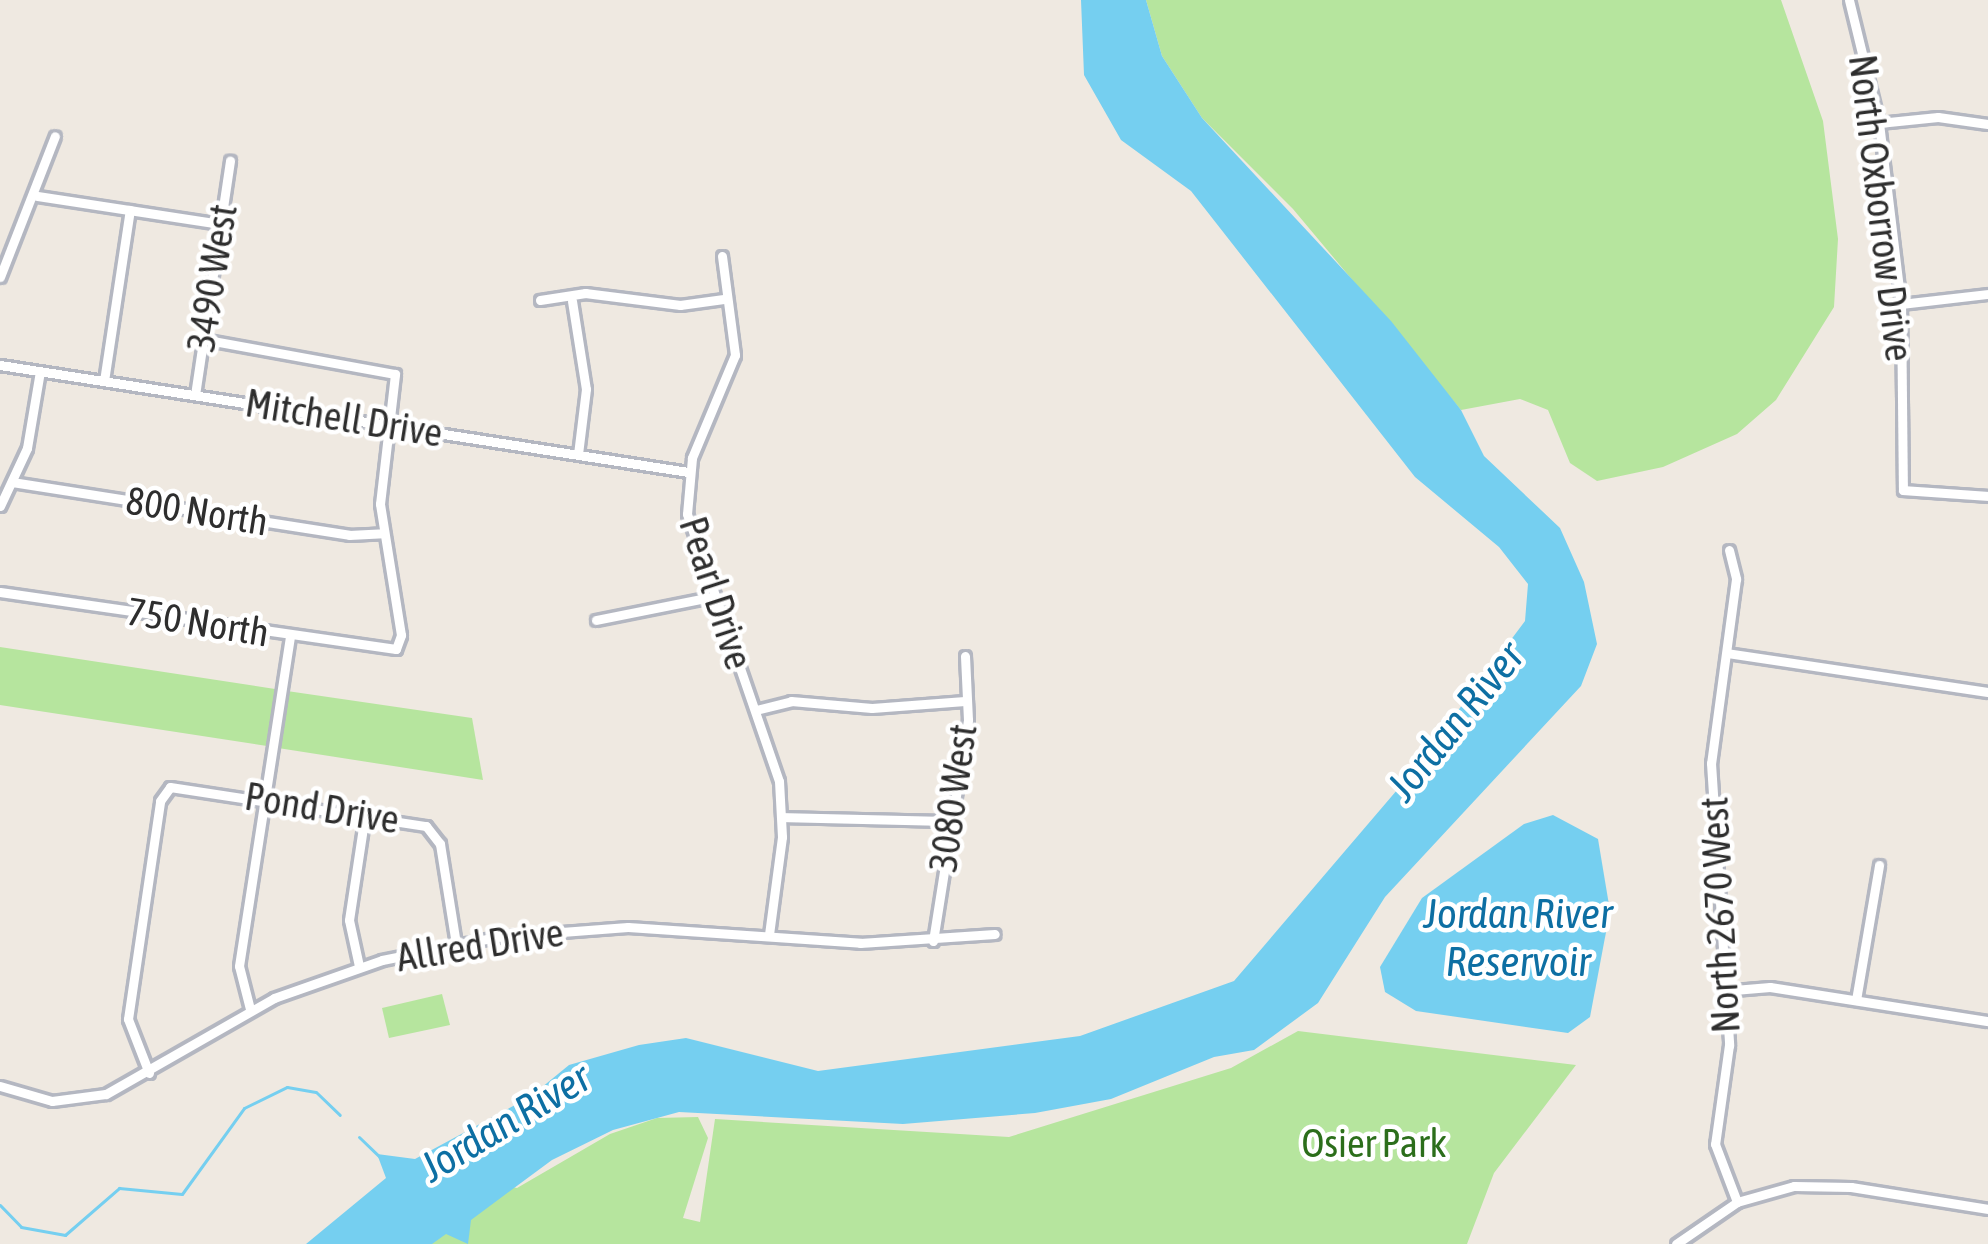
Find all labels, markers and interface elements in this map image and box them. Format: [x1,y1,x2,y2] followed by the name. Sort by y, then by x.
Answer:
[1839,52,1923,364] street label: North Oxborrow Drive
[177,201,247,355] street label: 3490 West
[242,379,446,457] street label: Mitchell Drive
[123,477,271,545] street label: 800 North
[669,511,763,675] street label: Pearl Drive
[124,588,272,656] street label: 750 North
[1376,632,1534,810] water label: Jordan River
[919,721,987,875] street label: 3080 West
[242,773,402,843] street label: Pond Drive
[1690,796,1750,1034] street label: North 2670 West
[1424,888,1612,986] water label: Jordan River Reservoir
[393,909,567,981] street label: Allred Drive
[411,1052,599,1192] water label: Jordan River
[1301,1120,1447,1166] park label: Osier Park

